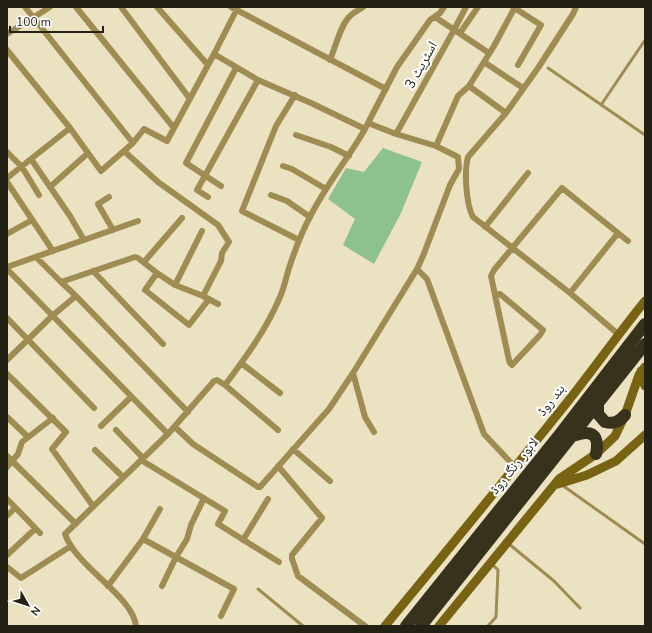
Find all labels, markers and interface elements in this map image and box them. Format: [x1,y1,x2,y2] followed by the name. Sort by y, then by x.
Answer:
[10,8,103,34] scale bar
[16,14,51,30] text: 100 m
[400,38,442,92] street label: اسٹریٹ 3
[532,380,570,420] street label: بند روڈ
[485,434,543,498] street label: لاہور رنگ روڈ
[8,585,48,625] north arrow
[27,603,44,619] text: N

